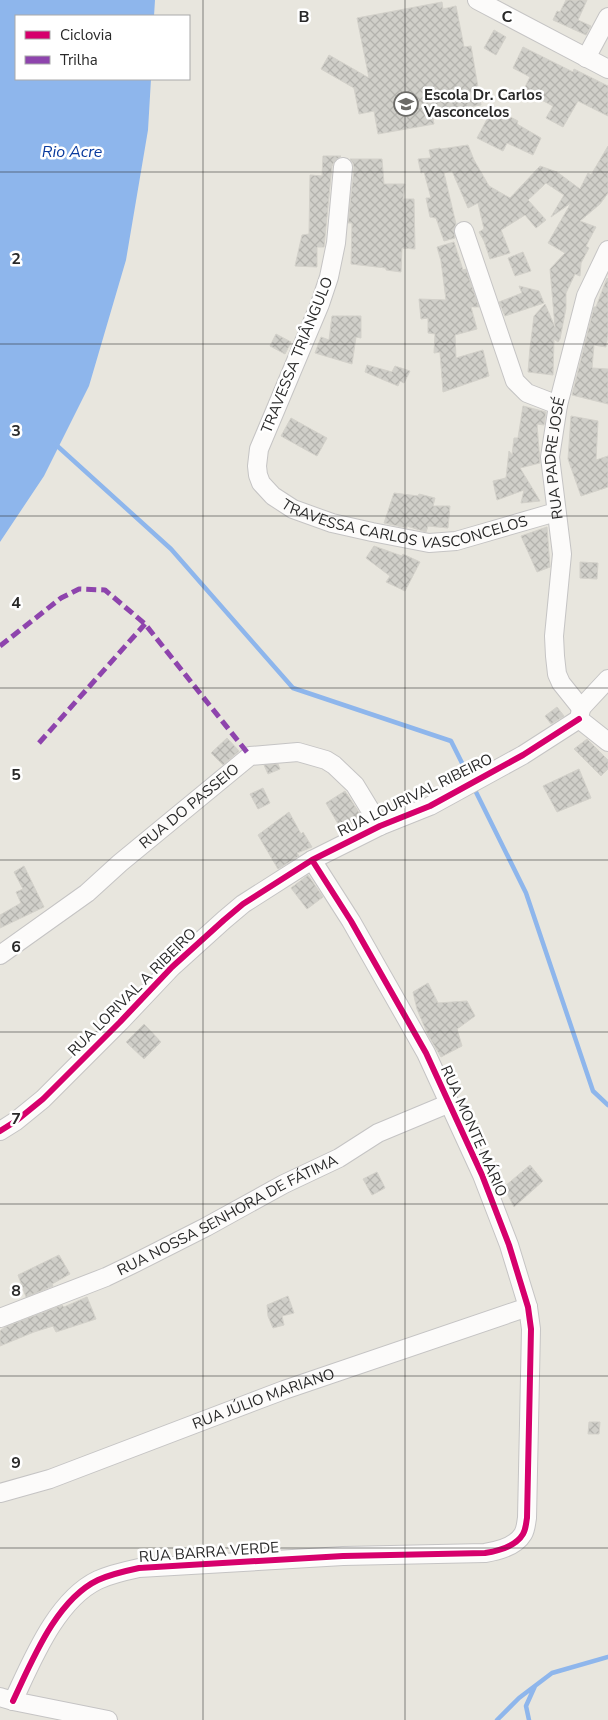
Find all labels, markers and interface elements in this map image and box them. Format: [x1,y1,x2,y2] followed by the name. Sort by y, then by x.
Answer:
[298,6,310,28] text: B
[502,6,513,28] text: C
[15,15,190,80] legend
[60,25,112,45] text: Ciclovia
[60,50,98,70] text: Trilha
[423,85,542,122] place label: Escola Dr. Carlos Vasconcelos
[393,91,419,117] school or university icon: Escola Dr. Carlos Vasconcelos
[42,141,103,163] water label: Rio Acre
[11,248,21,270] text: 2
[256,274,338,436] street label: TRAVESSA TRIÂNGULO
[540,395,570,521] street label: RUA PADRE JOSÉ
[11,420,21,442] text: 3
[278,494,530,553] street label: TRAVESSA CARLOS VASCONCELOS
[11,592,21,614] text: 4
[334,749,496,841] street label: RUA LOURIVAL RIBEIRO
[135,759,243,853] street label: RUA DO PASSEIO
[11,764,21,786] text: 5
[63,923,201,1061] street label: RUA LORIVAL A RIBEIRO
[11,936,21,958] text: 6
[436,1062,512,1200] street label: RUA MONTE MÁRIO
[11,1108,21,1130] text: 7
[114,1150,341,1280] street label: RUA NOSSA SENHORA DE FÁTIMA
[11,1280,21,1302] text: 8
[189,1364,337,1434] street label: RUA JÚLIO MARIANO
[11,1452,21,1474] text: 9
[138,1537,280,1567] street label: RUA BARRA VERDE

